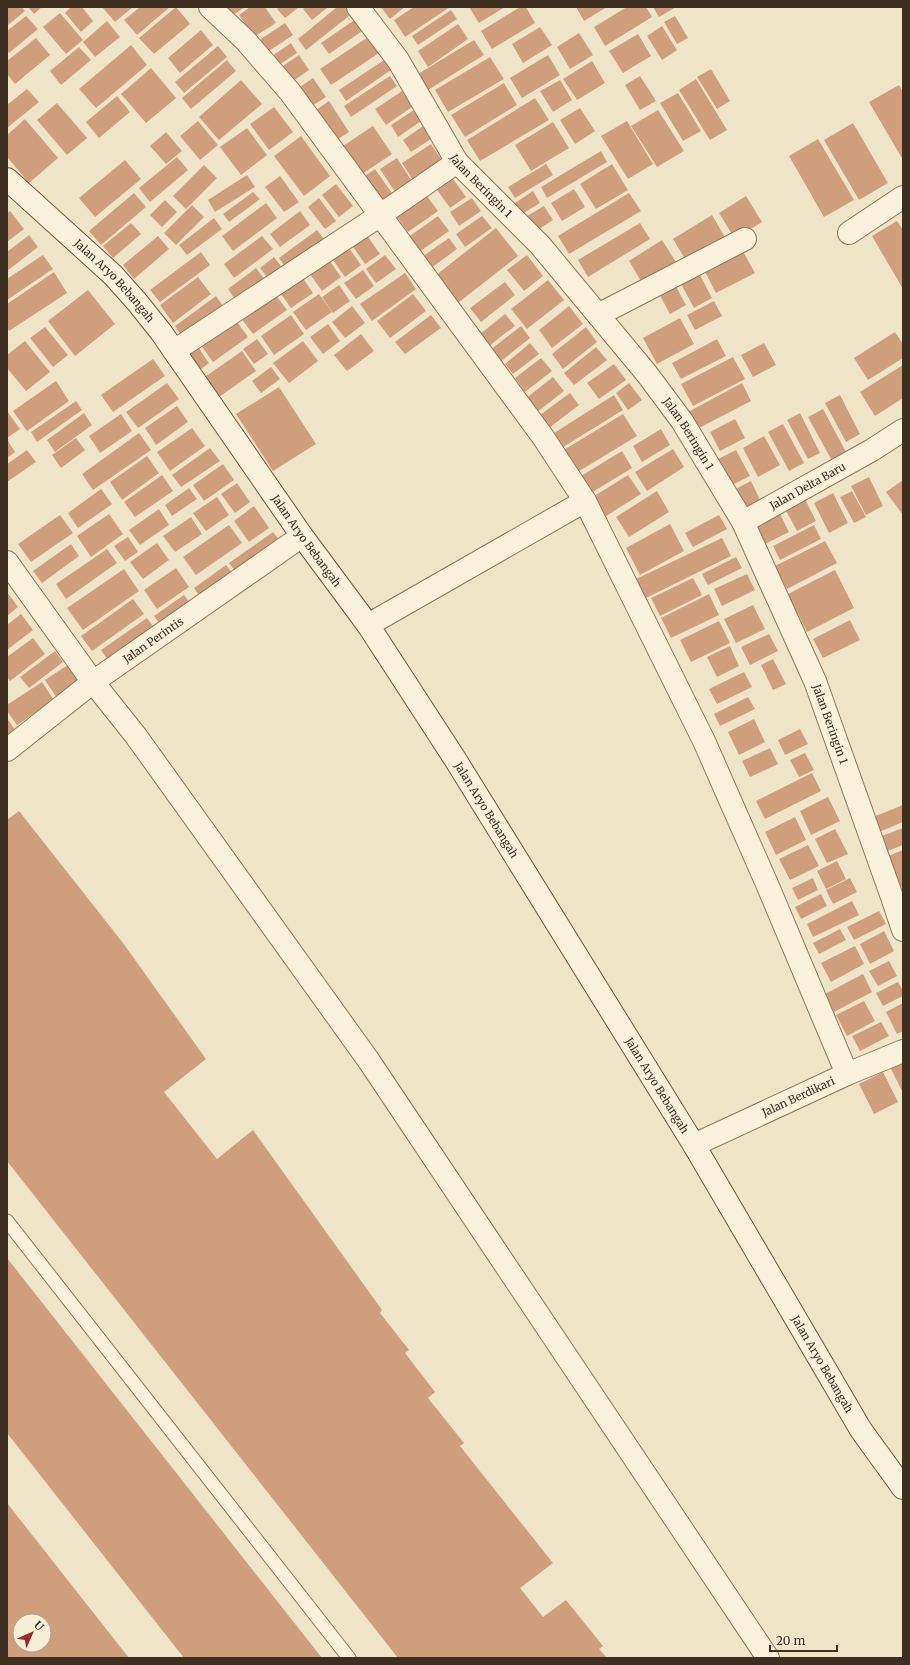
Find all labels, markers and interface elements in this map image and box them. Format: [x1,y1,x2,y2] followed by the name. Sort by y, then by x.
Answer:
[446,151,515,220] street label: Jalan Beringin 1
[70,235,158,326] street label: Jalan Aryo Bebangah
[659,394,717,472] street label: Jalan Beringin 1
[766,459,848,513] street label: Jalan Delta Baru
[268,491,345,590] street label: Jalan Aryo Bebangah
[119,614,186,667] street label: Jalan Perintis
[809,681,851,766] street label: Jalan Beringin 1
[451,759,522,861] street label: Jalan Aryo Bebangah
[622,1034,692,1137] street label: Jalan Aryo Bebangah
[759,1074,837,1120] street label: Jalan Berdikari
[788,1312,857,1416] street label: Jalan Aryo Bebangah
[12,1613,52,1653] north arrow
[31,1618,47,1634] text: U
[770,1627,837,1653] scale bar
[776,1633,805,1648] text: 20 m

